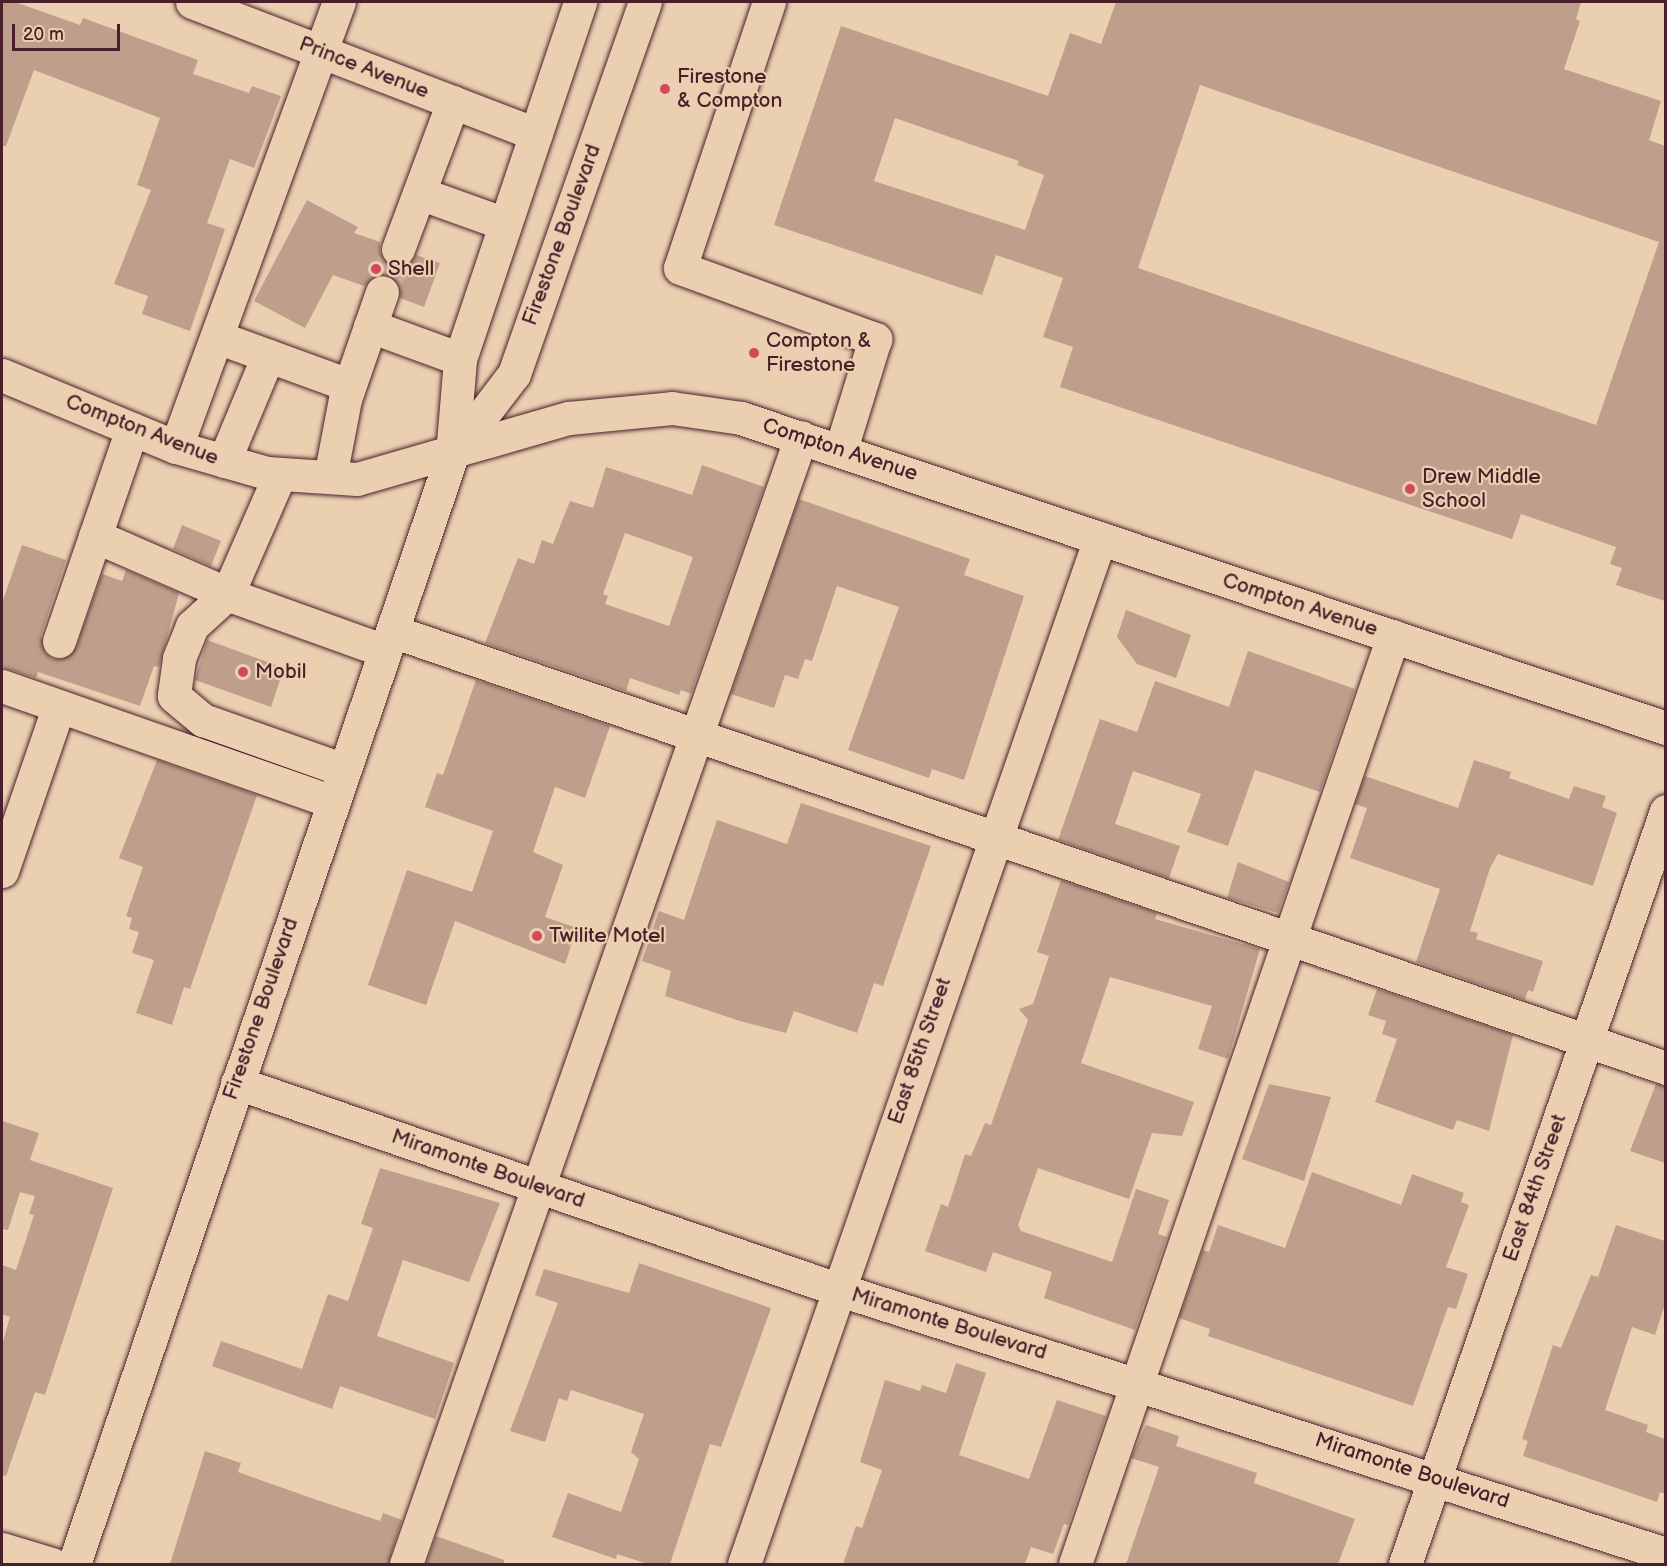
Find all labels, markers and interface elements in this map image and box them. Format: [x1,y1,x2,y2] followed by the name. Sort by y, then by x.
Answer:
[15,12,123,50] scale bar
[23,24,64,45] text: 20 m
[295,32,433,104] street label: Prince Avenue
[677,64,782,114] place label: Firestone & Compton
[658,82,672,96] marker: Firestone & Compton
[518,141,606,329] street label: Firestone Boulevard
[388,256,434,282] place label: Shell
[369,262,383,276] marker: Shell
[766,328,871,378] place label: Compton & Firestone
[747,346,761,360] marker: Compton & Firestone
[62,389,222,471] street label: Compton Avenue
[759,413,921,487] street label: Compton Avenue
[1422,464,1541,514] place label: Drew Middle School
[1403,482,1417,496] marker: Drew Middle School
[1219,568,1381,642] street label: Compton Avenue
[255,659,306,685] place label: Mobil
[236,665,250,679] marker: Mobil
[218,915,304,1103] street label: Firestone Boulevard
[549,923,665,949] place label: Twilite Motel
[530,929,544,943] marker: Twilite Motel
[883,974,957,1128] street label: East 85th Street
[1498,1111,1572,1265] street label: East 84th Street
[388,1124,588,1214] street label: Miramonte Boulevard
[848,1282,1050,1366] street label: Miramonte Boulevard
[1312,1428,1512,1514] street label: Miramonte Boulevard

